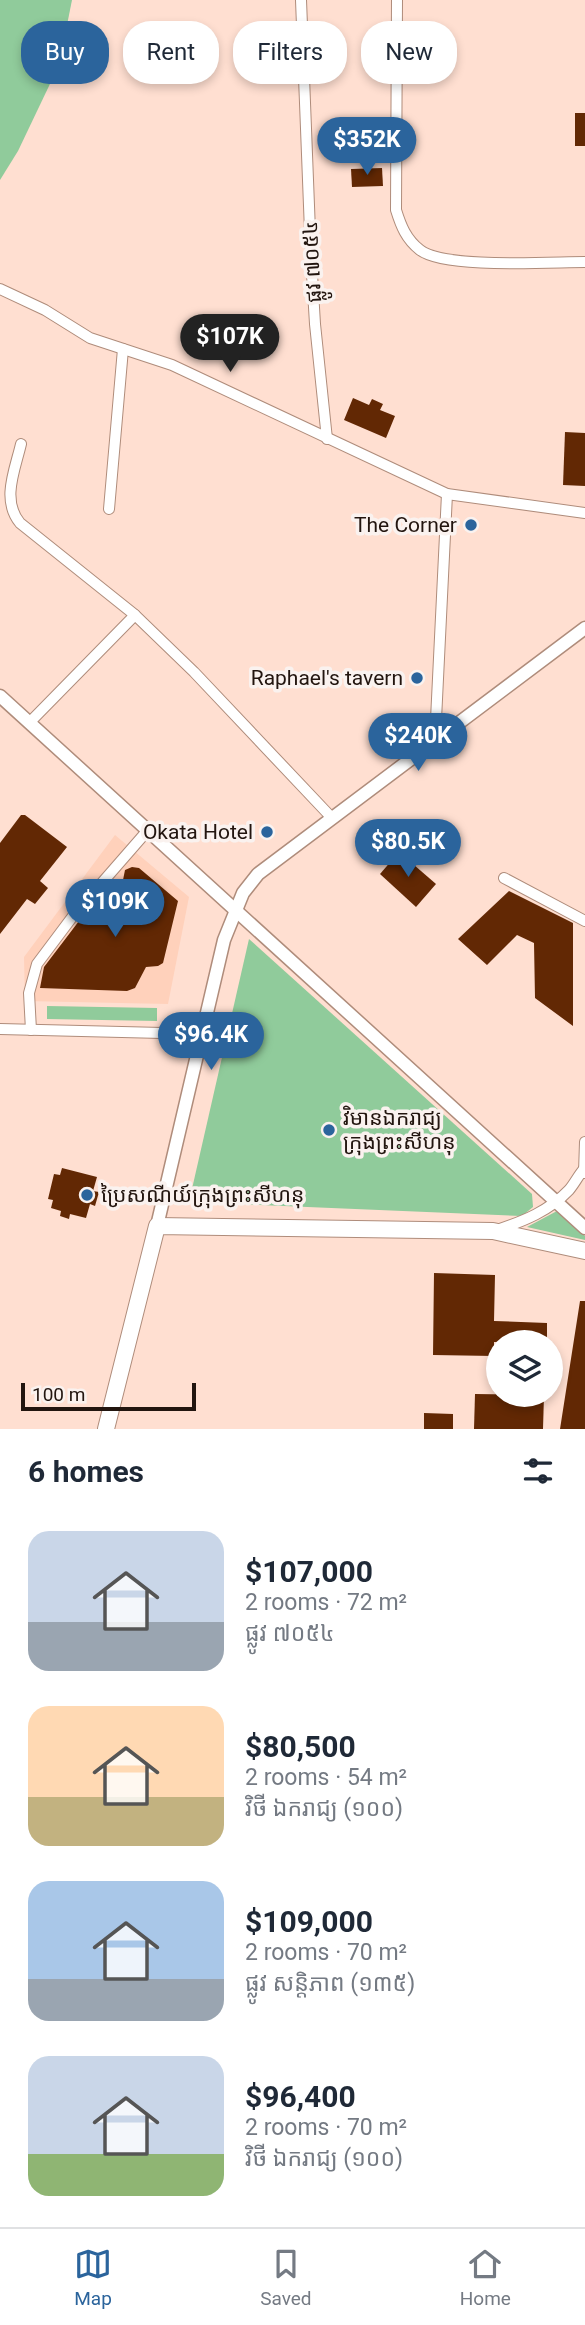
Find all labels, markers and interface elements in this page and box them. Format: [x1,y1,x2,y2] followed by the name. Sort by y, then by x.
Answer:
[21,21,109,84] chip: Buy
[123,21,219,84] chip: Rent
[233,21,347,84] chip: Filters
[361,21,457,84] chip: New
[318,118,416,177] pin: $352K
[333,126,401,153] text: $352K
[298,220,333,303] street label: ផ្លូវ ៧០៥៤
[181,314,279,374] pin: $107K
[196,323,264,350] text: $107K
[354,513,457,537] place label: The Corner
[463,517,479,533] marker: The Corner
[251,666,403,690] place label: Raphael's tavern
[409,670,425,686] marker: Raphael's tavern
[369,714,467,773] pin: $240K
[384,722,452,749] text: $240K
[143,820,253,844] place label: Okata Hotel
[351,820,465,879] pin: $80.5K
[259,824,275,840] marker: Okata Hotel
[371,828,445,855] text: $80.5K
[66,880,164,939] pin: $109K
[81,888,149,915] text: $109K
[154,1012,268,1072] pin: $96.4K
[174,1021,248,1048] text: $96.4K
[342,1105,456,1156] place label: វិមានឯករាជ្យ ក្រុងព្រះសីហនុ
[321,1122,337,1138] marker: វិមានឯករាជ្យ ក្រុងព្រះសីហនុ
[101,1183,304,1209] place label: ប្រៃសណីយ៍ក្រុងព្រះសីហនុ
[79,1187,95,1203] marker: ប្រៃសណីយ៍ក្រុងព្រះសីហនុ
[486,1330,563,1407] map controls
[486,1330,563,1407] button: layers
[21,1380,196,1412] scale bar
[32,1383,85,1406] text: 100 m
[519,1452,557,1490] icon: filters
[28,1454,144,1489] text: 6 homes
[245,1554,373,1589] text: $107,000
[84,1559,168,1643] icon: home
[245,1589,407,1616] text: 2 rooms · 72 m²
[245,1620,335,1647] text: ផ្លូវ ៧០៥៤
[245,1729,356,1764] text: $80,500
[84,1734,168,1818] icon: home
[245,1764,407,1791] text: 2 rooms · 54 m²
[245,1795,403,1822] text: វិថី ឯករាជ្យ (១០០)
[245,1904,373,1939] text: $109,000
[84,1909,168,1993] icon: home
[245,1939,407,1966] text: 2 rooms · 70 m²
[245,1970,415,1997] text: ផ្លូវ សន្តិភាព (១៣៥)
[245,2079,356,2114] text: $96,400
[84,2084,168,2168] icon: home
[245,2114,407,2141] text: 2 rooms · 70 m²
[245,2145,403,2172] text: វិថី ឯករាជ្យ (១០០)
[74,2245,112,2310] tab: Map
[260,2245,312,2310] tab: Saved
[460,2245,511,2310] tab: Home

